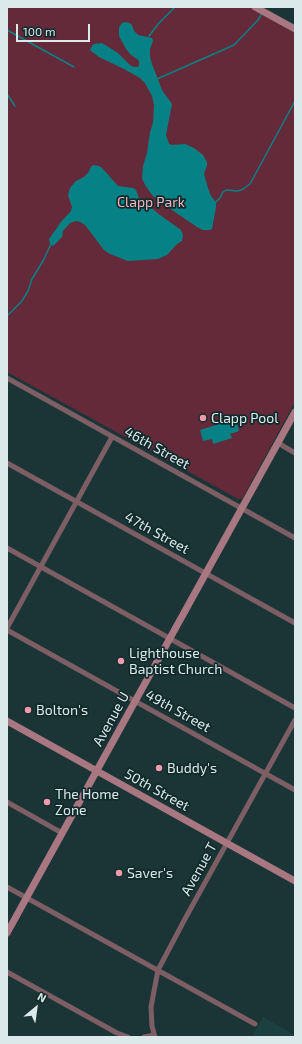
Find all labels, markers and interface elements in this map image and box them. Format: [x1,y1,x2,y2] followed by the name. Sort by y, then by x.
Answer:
[18,16,92,42] scale bar
[23,24,55,38] text: 100 m
[117,194,185,210] park label: Clapp Park
[211,410,278,426] place label: Clapp Pool
[198,413,208,423] marker: Clapp Pool
[121,423,193,473] street label: 46th Street
[122,508,192,558] street label: 47th Street
[129,645,222,678] place label: Lighthouse Baptist Church
[116,656,126,666] marker: Lighthouse Baptist Church
[142,686,214,736] street label: 49th Street
[89,689,133,749] street label: Avenue U
[36,702,88,718] place label: Bolton's
[23,705,33,715] marker: Bolton's
[167,760,217,776] place label: Buddy's
[154,763,164,773] marker: Buddy's
[122,765,192,815] street label: 50th Street
[55,786,119,818] place label: The Home Zone
[42,797,52,807] marker: The Home Zone
[178,839,220,899] street label: Avenue T
[127,865,173,881] place label: Saver's
[114,868,124,878] marker: Saver's
[16,988,56,1028] north arrow
[35,989,49,1005] text: N

